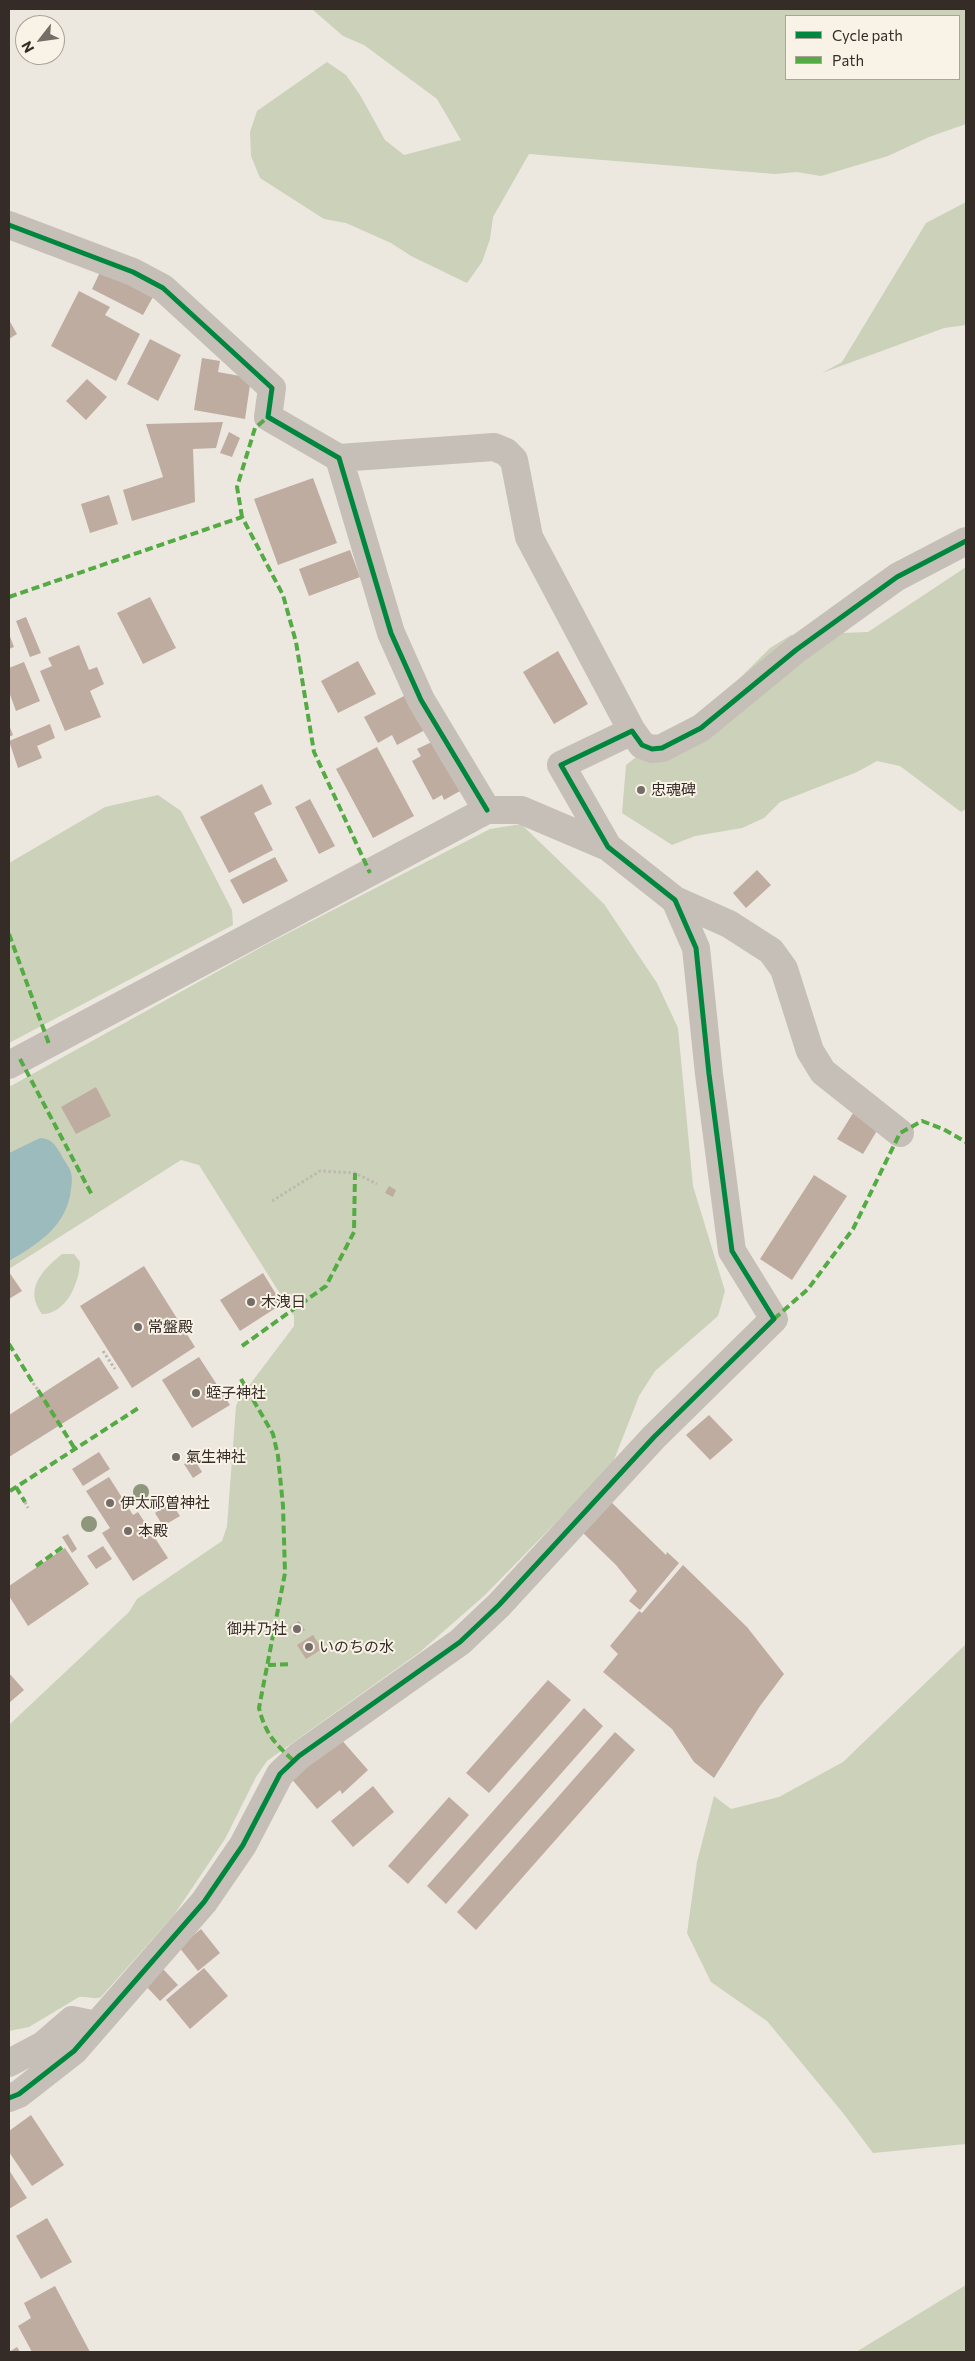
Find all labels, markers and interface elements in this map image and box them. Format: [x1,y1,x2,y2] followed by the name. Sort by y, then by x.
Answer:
[15,15,65,65] north arrow
[785,15,960,80] legend
[832,26,903,44] text: Cycle path
[17,38,37,56] text: N
[832,51,864,69] text: Path
[651,781,696,799] place label: 忠魂碑
[635,784,647,796] marker: 忠魂碑
[261,1293,306,1311] place label: 木洩日
[245,1296,257,1308] marker: 木洩日
[148,1318,193,1336] place label: 常盤殿
[132,1321,144,1333] marker: 常盤殿
[206,1384,266,1402] place label: 蛭子神社
[190,1387,202,1399] marker: 蛭子神社
[186,1448,246,1466] place label: 氣生神社
[170,1451,182,1463] marker: 氣生神社
[120,1494,210,1512] place label: 伊太祁曽神社
[104,1497,116,1509] marker: 伊太祁曽神社
[138,1522,168,1540] place label: 本殿
[122,1525,134,1537] marker: 本殿
[227,1620,287,1638] place label: 御井乃社
[291,1623,303,1635] marker: 御井乃社
[319,1638,394,1656] place label: いのちの水
[303,1641,315,1653] marker: いのちの水

